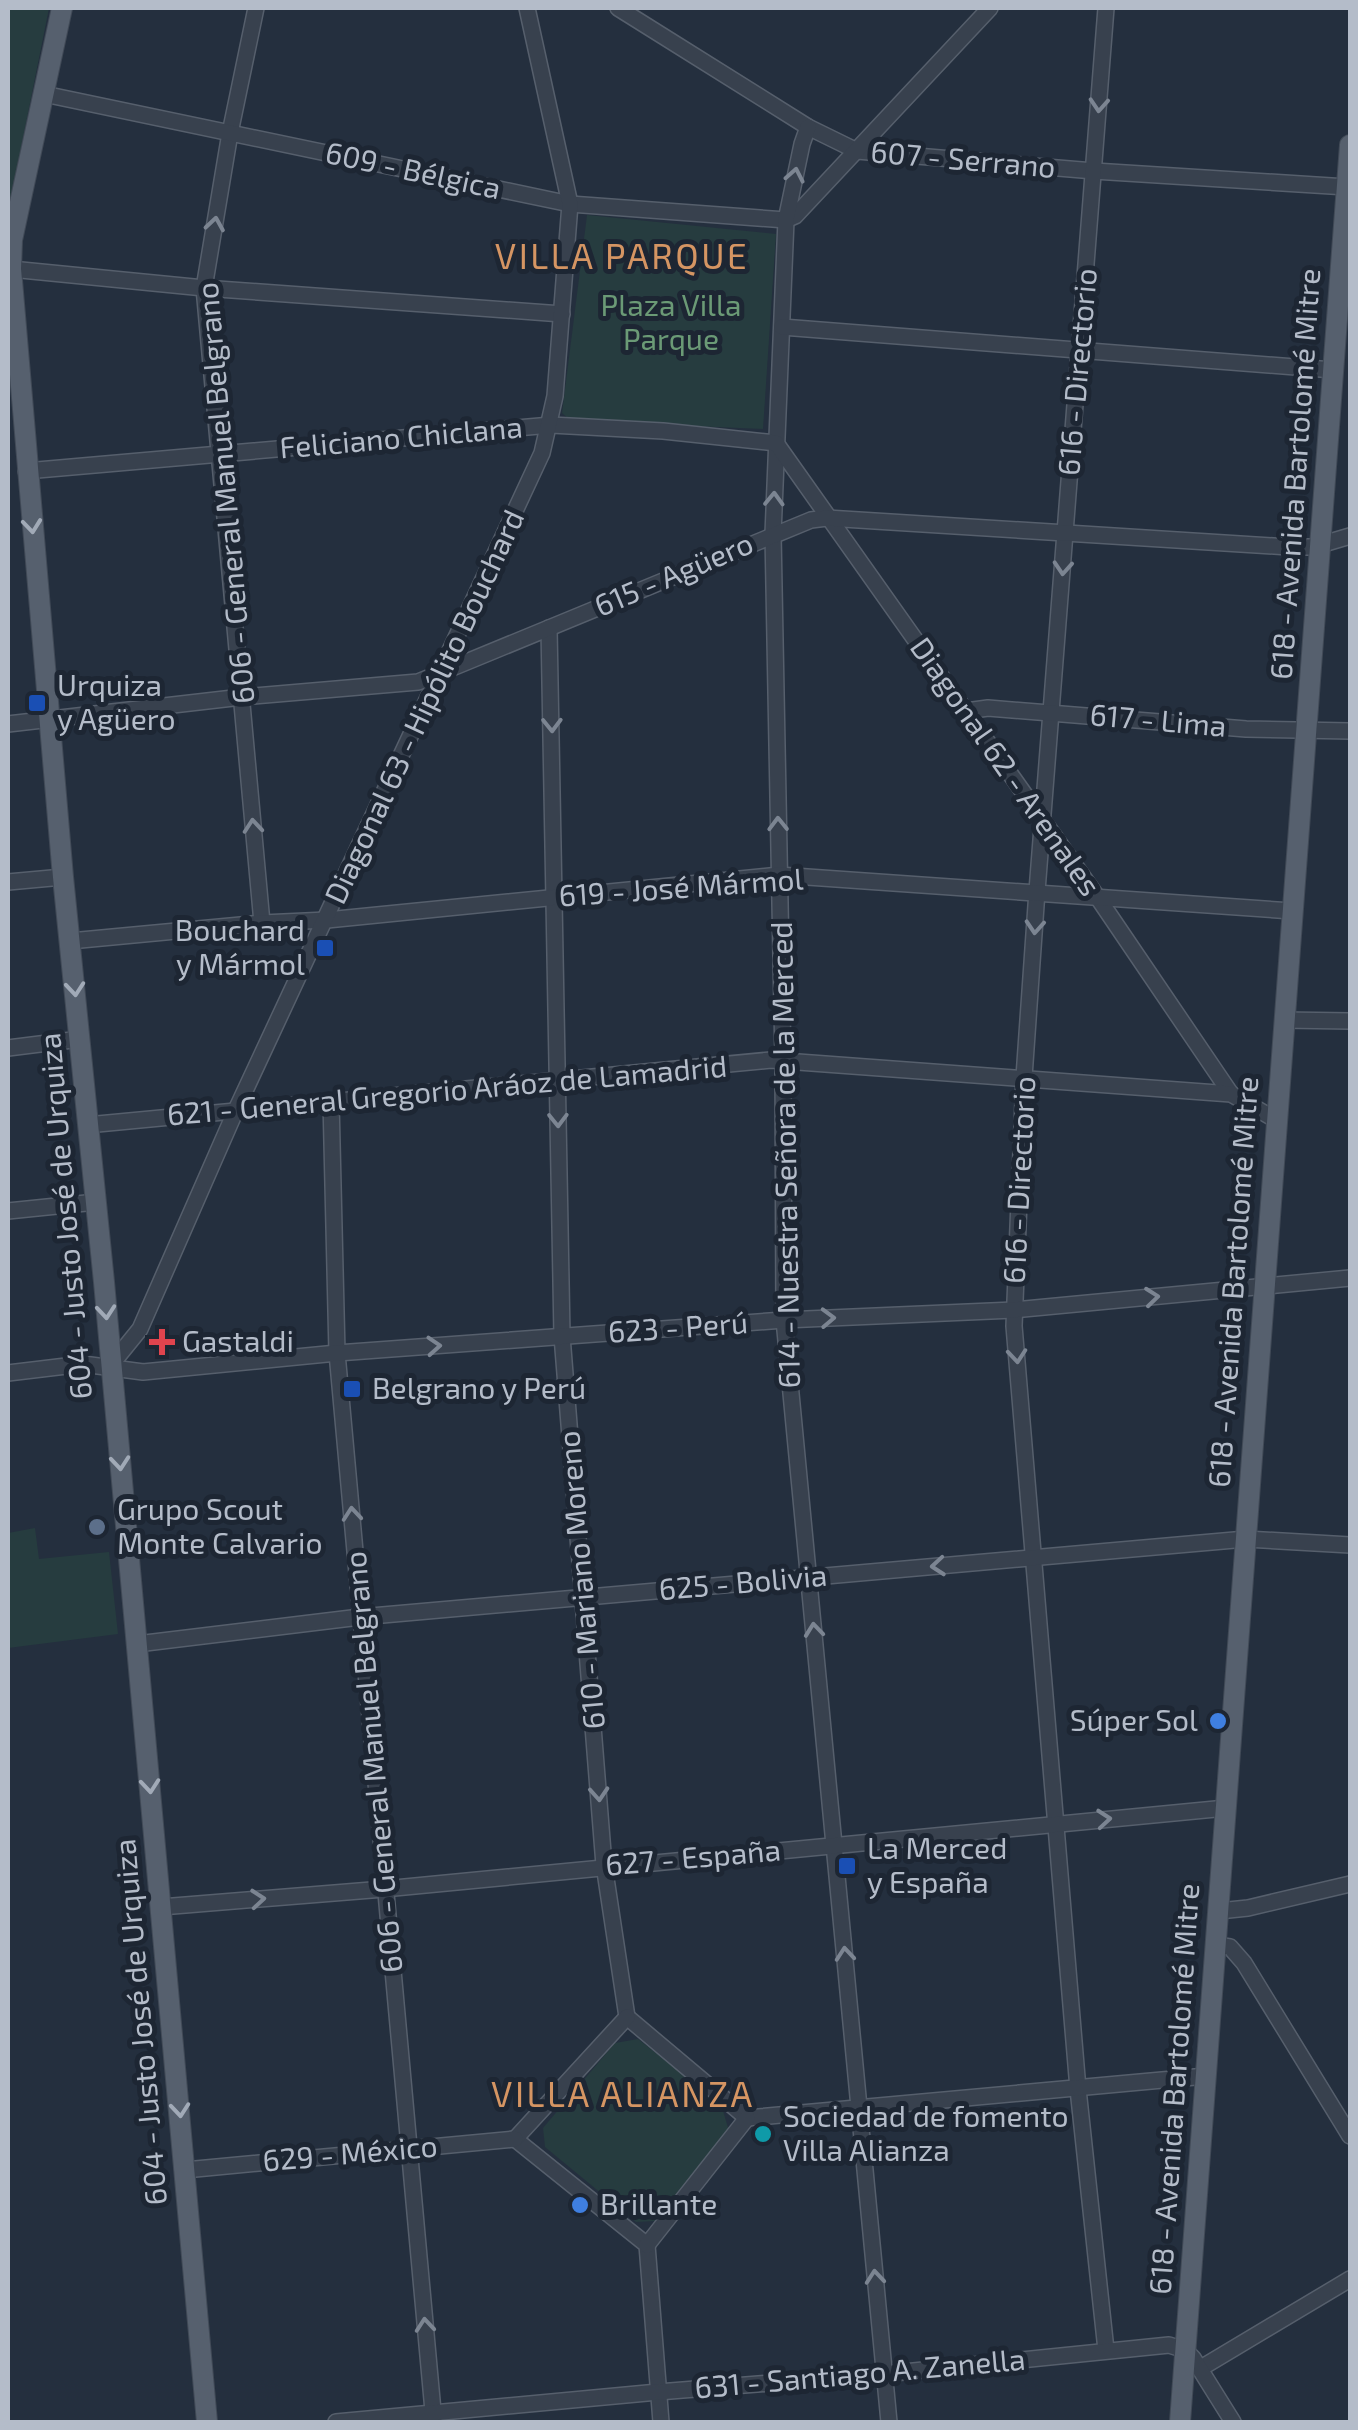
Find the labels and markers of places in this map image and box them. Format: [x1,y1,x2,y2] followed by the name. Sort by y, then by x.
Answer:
[57,666,175,736] place label: Urquiza y Agüero
[26,692,48,714] marker: Urquiza y Agüero
[175,911,305,981] place label: Bouchard y Mármol
[314,937,336,959] marker: Bouchard y Mármol
[182,1322,294,1358] place label: Gastaldi
[151,1331,173,1353] marker: Gastaldi
[372,1369,586,1405] place label: Belgrano y Perú
[341,1378,363,1400] marker: Belgrano y Perú
[117,1490,323,1560] place label: Grupo Scout Monte Calvario
[86,1516,108,1538] marker: Grupo Scout Monte Calvario
[1070,1701,1198,1737] place label: Súper Sol
[1207,1710,1229,1732] marker: Súper Sol
[867,1829,1007,1899] place label: La Merced y España
[836,1855,858,1877] marker: La Merced y España
[783,2097,1069,2167] place label: Sociedad de fomento Villa Alianza
[752,2123,774,2145] marker: Sociedad de fomento Villa Alianza
[600,2185,717,2221] place label: Brillante
[569,2194,591,2216] marker: Brillante

